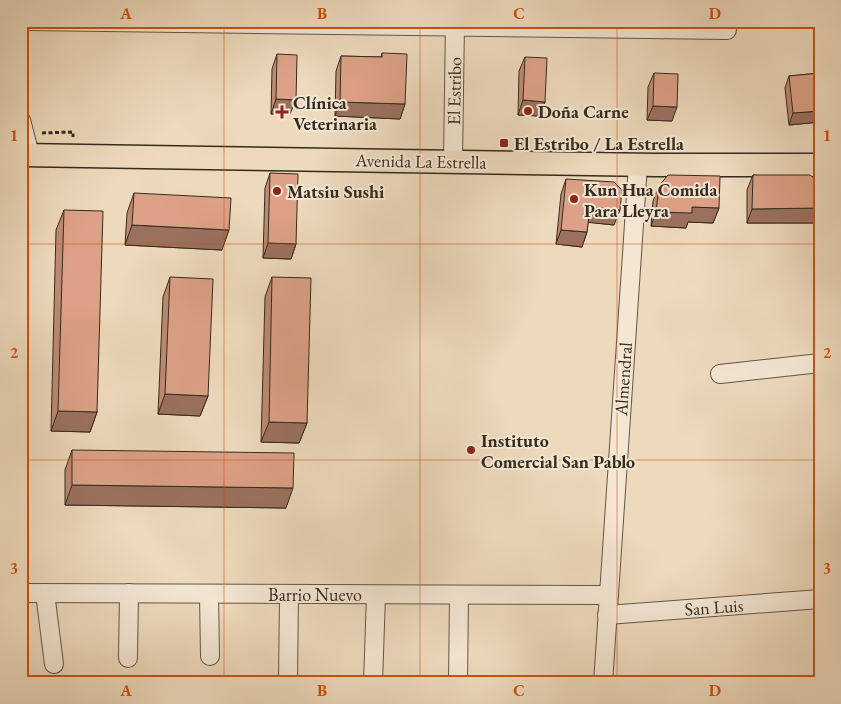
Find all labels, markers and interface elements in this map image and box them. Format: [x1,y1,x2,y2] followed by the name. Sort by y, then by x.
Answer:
[119,3,132,24] text: A
[317,3,327,24] text: B
[513,3,525,24] text: C
[709,3,721,24] text: D
[442,57,466,125] street label: El Estribo
[293,91,377,135] place label: Clínica Veterinaria
[538,100,629,123] place label: Doña Carne
[275,105,289,119] marker: Clínica Veterinaria
[522,105,534,117] marker: Doña Carne
[10,125,18,146] text: 1
[823,125,831,146] text: 1
[514,132,684,155] place label: El Estribo / La Estrella
[498,137,510,149] marker: El Estribo / La Estrella
[354,148,488,174] street label: Avenida La Estrella
[584,178,717,222] place label: Kun Hua Comida Para Lleyra
[287,180,385,203] place label: Matsiu Sushi
[271,185,283,197] marker: Matsiu Sushi
[568,193,580,205] marker: Kun Hua Comida Para Lleyra
[609,341,637,418] street label: Almendral
[10,342,19,363] text: 2
[823,342,832,363] text: 2
[481,429,635,473] place label: Instituto Comercial San Pablo
[465,444,477,456] marker: Instituto Comercial San Pablo
[10,558,18,579] text: 3
[823,558,831,579] text: 3
[268,583,362,606] street label: Barrio Nuevo
[684,593,744,621] street label: San Luis
[119,680,132,701] text: A
[317,680,327,701] text: B
[513,680,525,701] text: C
[709,680,721,701] text: D

